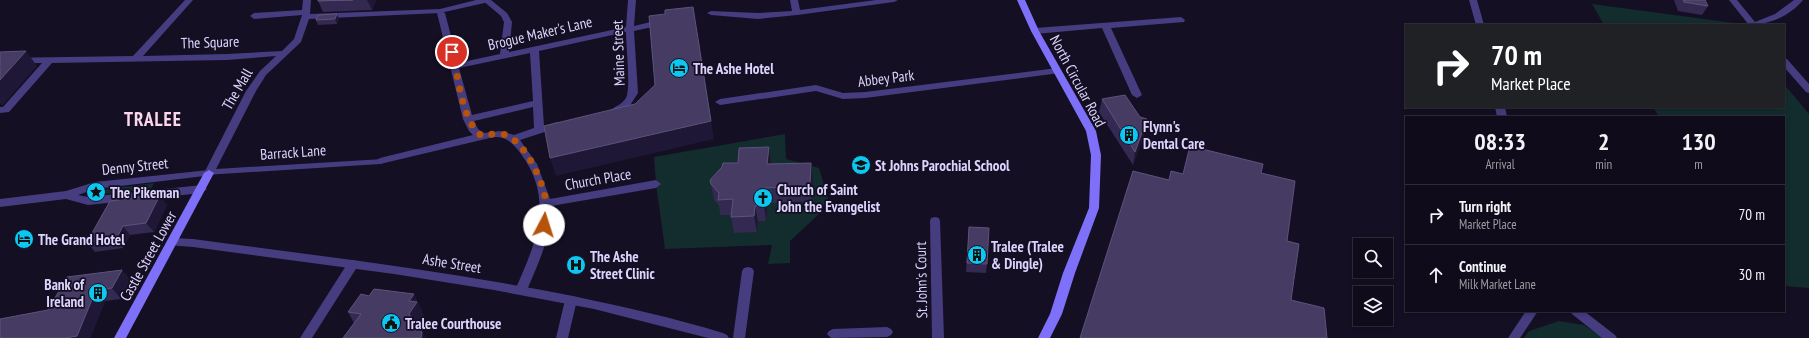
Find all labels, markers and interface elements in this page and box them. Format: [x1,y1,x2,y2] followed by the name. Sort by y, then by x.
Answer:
[486,12,594,54] street label: Brogue Maker's Lane
[607,20,629,86] street label: Maine Street
[180,31,240,53] street label: The Square
[1046,32,1110,130] street label: North Circular Road
[435,35,469,69] pin
[1491,36,1542,73] text: 70 m
[1425,40,1477,92] icon: right
[441,41,463,63] icon: arrive
[668,57,690,79] hotel icon: The Ashe Hotel
[693,59,774,78] place label: The Ashe Hotel
[217,64,257,113] street label: The Mall
[857,65,915,91] street label: Abbey Park
[1491,72,1571,95] text: Market Place
[124,107,182,131] district label: TRALEE
[1143,117,1205,153] place label: Flynn's Dental Care
[1118,124,1140,146] building icon: Flynn's Dental Care
[1474,126,1526,157] text: 08:33
[1598,126,1609,157] text: 2
[1681,126,1716,157] text: 130
[259,140,327,164] street label: Barrack Lane
[101,153,169,179] street label: Denny Street
[850,154,872,176] school or university icon: St Johns Parochial School
[875,156,1010,175] place label: St Johns Parochial School
[1485,156,1515,173] text: Arrival
[1595,156,1612,173] text: min
[1694,156,1703,173] text: m
[563,164,633,194] street label: Church Place
[776,180,881,216] place label: Church of Saint John the Evangelist
[85,181,107,203] place icon: The Pikeman
[110,183,179,202] place label: The Pikeman
[752,187,774,209] church icon: Church of Saint John the Evangelist
[1459,197,1511,216] text: Turn right
[523,204,565,246] position arrow
[1425,204,1447,226] icon: right
[1739,205,1765,224] text: 70 m
[115,207,181,304] street label: Castle Street Lower
[1459,216,1517,233] text: Market Place
[13,228,35,250] hotel icon: The Grand Hotel
[38,230,125,249] place label: The Grand Hotel
[991,237,1064,273] place label: Tralee (Tralee & Dingle)
[1353,238,1393,326] map controls
[1353,238,1393,278] button: search
[911,241,931,319] street label: St. John's Court
[966,244,988,266] building icon: Tralee (Tralee & Dingle)
[590,247,655,283] place label: The Ashe Street Clinic
[421,249,483,277] street label: Ashe Street
[565,254,587,276] hospital icon: The Ashe Street Clinic
[1459,257,1506,276] text: Continue
[1425,264,1447,286] icon: ahead
[1739,265,1765,284] text: 30 m
[44,275,85,311] place label: Bank of Ireland
[1459,276,1536,293] text: Milk Market Lane
[87,282,109,304] building icon: Bank of Ireland
[1353,286,1393,326] button: layers
[380,312,402,334] public building icon: Tralee Courthouse
[405,314,501,333] place label: Tralee Courthouse

